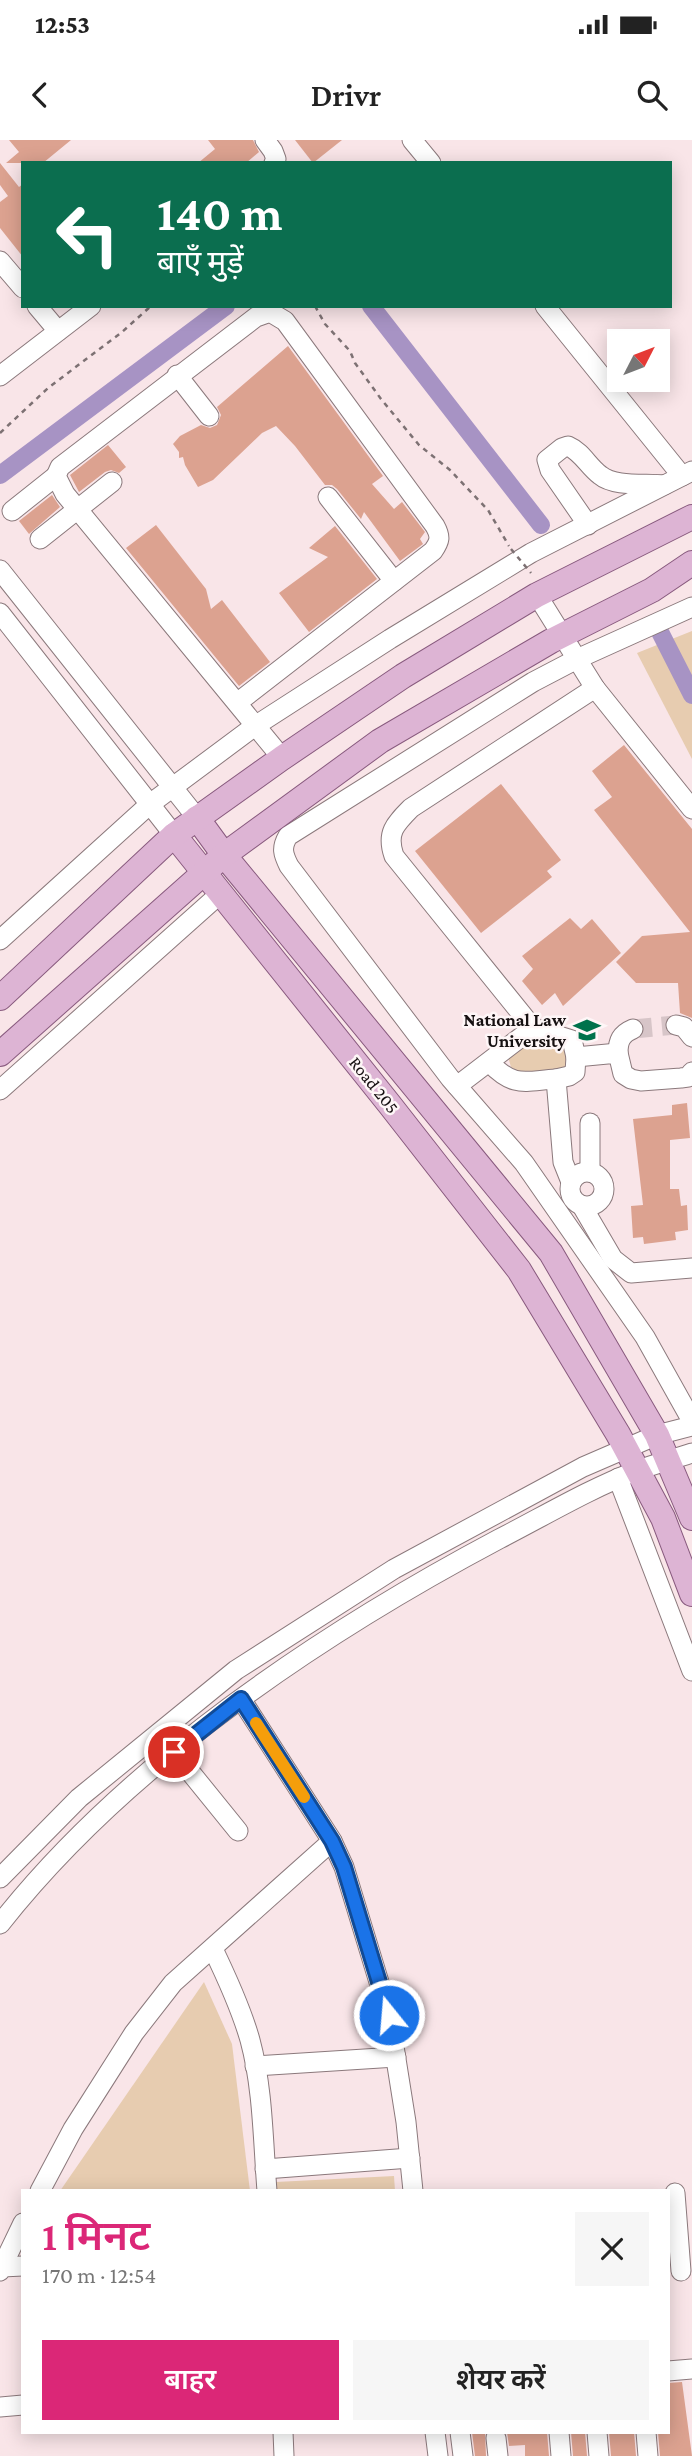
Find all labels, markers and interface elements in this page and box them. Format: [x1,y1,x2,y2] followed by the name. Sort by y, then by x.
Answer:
[35,10,90,39] text: 12:53
[21,76,59,114] icon: back
[633,76,671,114] icon: search
[311,77,381,113] text: Drivr
[157,186,282,241] text: 140 m
[42,189,133,280] icon: left
[157,244,244,280] text: बाएँ मुड़ें
[607,329,670,392] north arrow
[607,329,670,392] map controls
[464,1010,567,1051] place label: National Law University
[572,1015,602,1045] school or university icon: National Law University
[345,1053,403,1117] street label: Road 205
[144,1722,204,1782] pin
[155,1733,193,1771] icon: arrive
[352,1978,426,2052] position arrow
[42,2212,150,2259] text: 1 मिनट
[575,2212,649,2286] button: close
[42,2262,156,2288] text: 170 m · 12:54
[42,2340,339,2420] button: बाहर
[353,2340,649,2420] button: शेयर करें

